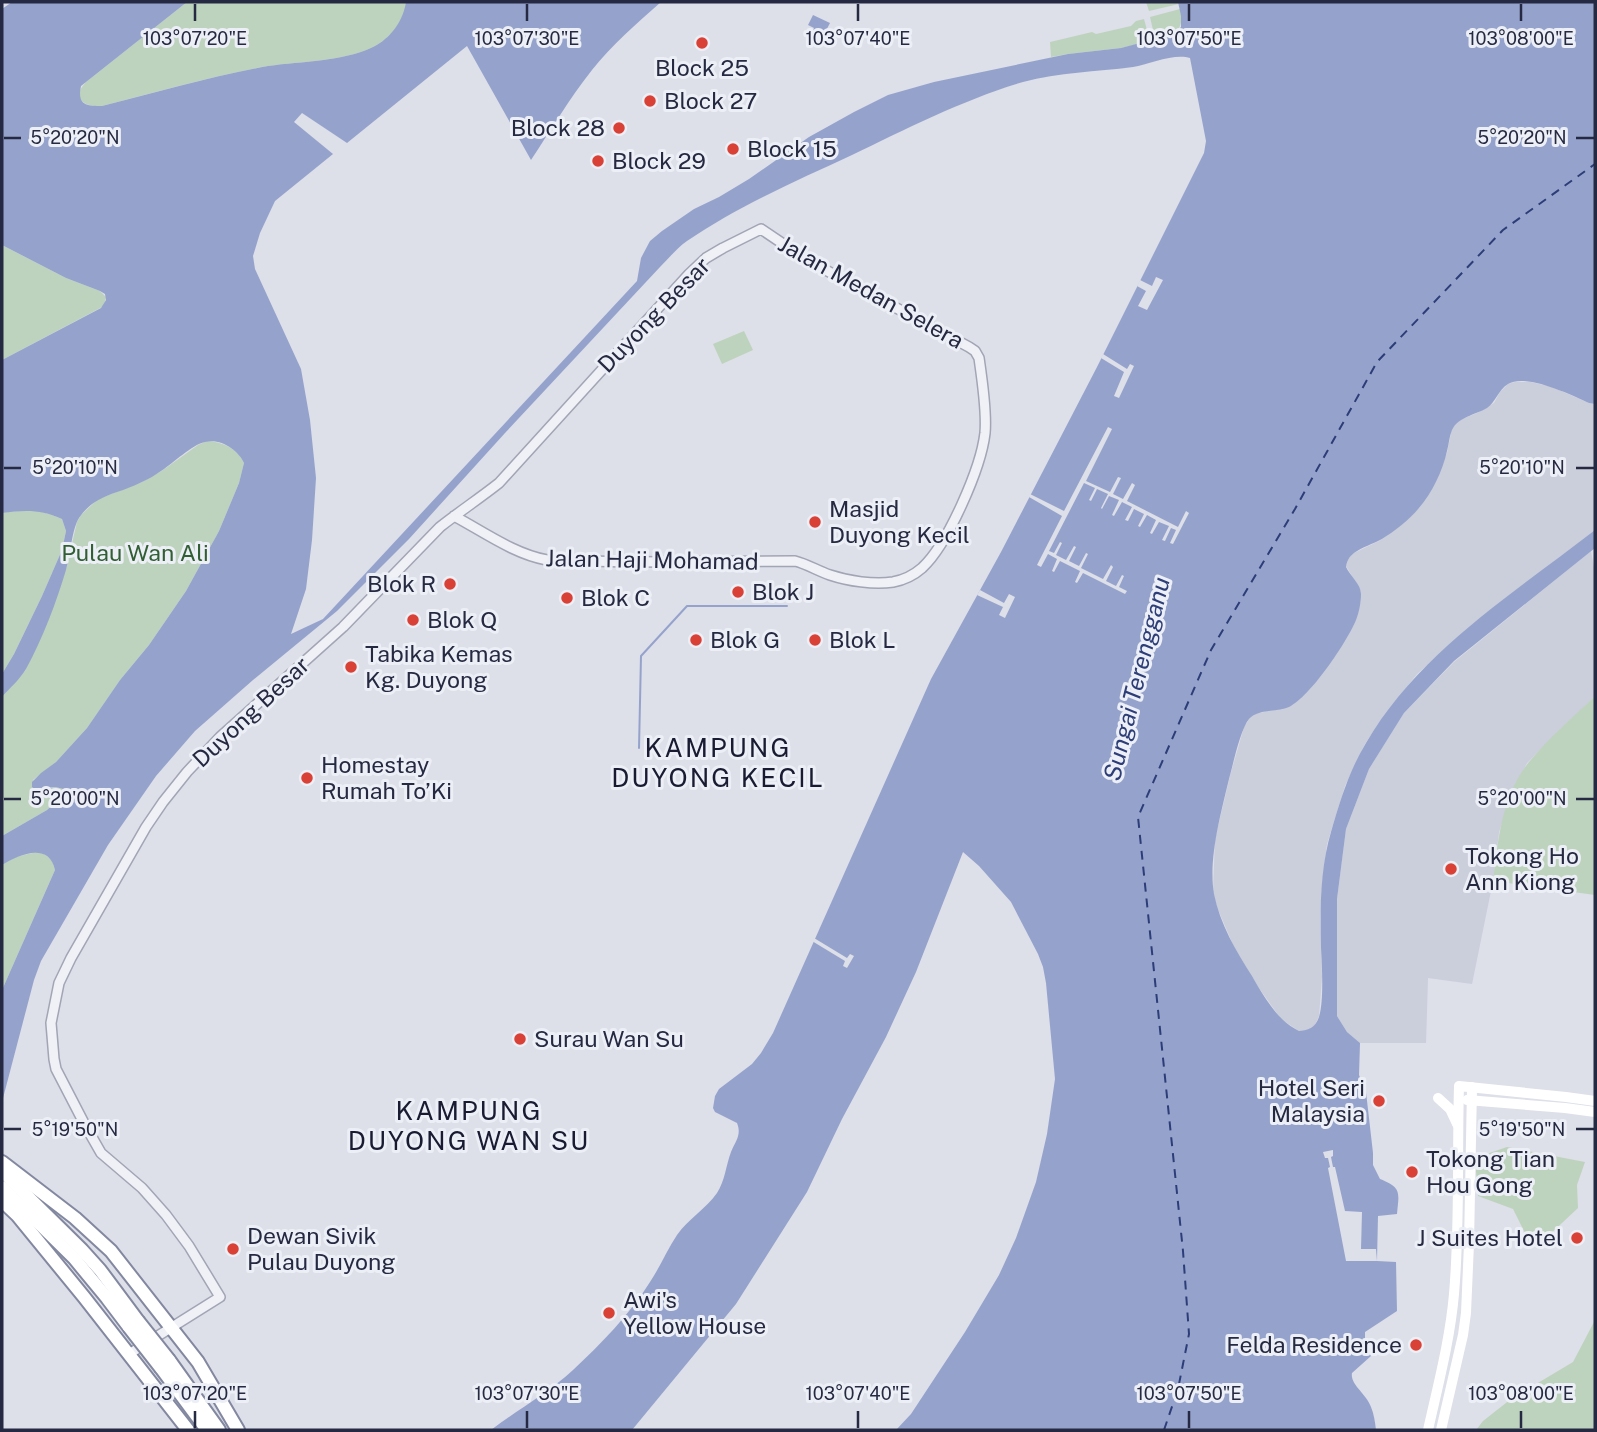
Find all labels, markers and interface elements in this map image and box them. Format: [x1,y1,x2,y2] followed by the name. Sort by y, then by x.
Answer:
[143,28,247,49] text: 103°07'20"E
[475,28,579,49] text: 103°07'30"E
[805,28,911,49] text: 103°07'40"E
[1136,28,1242,49] text: 103°07'50"E
[1468,28,1574,49] text: 103°08'00"E
[694,35,710,51] marker: Block 25
[655,54,749,81] place label: Block 25
[664,87,757,114] place label: Block 27
[642,93,658,109] marker: Block 27
[511,114,605,141] place label: Block 28
[611,120,627,136] marker: Block 28
[30,127,120,148] text: 5°20'20"N
[1477,127,1567,148] text: 5°20'20"N
[747,135,837,162] place label: Block 15
[725,141,741,157] marker: Block 15
[612,147,706,174] place label: Block 29
[590,153,606,169] marker: Block 29
[774,229,969,354] street label: Jalan Medan Selera
[592,252,715,378] street label: Duyong Besar
[32,457,118,478] text: 5°20'10"N
[1479,457,1565,478] text: 5°20'10"N
[829,495,970,548] place label: Masjid Duyong Kecil
[807,514,823,530] marker: Masjid Duyong Kecil
[61,539,209,566] park label: Pulau Wan Ali
[545,544,759,575] street label: Jalan Haji Mohamad
[367,570,436,597] place label: Blok R
[1097,574,1175,784] water label: Sungai Terengganu
[442,576,458,592] marker: Blok R
[752,578,814,605] place label: Blok J
[581,584,650,611] place label: Blok C
[730,584,746,600] marker: Blok J
[559,590,575,606] marker: Blok C
[427,606,498,633] place label: Blok Q
[405,612,421,628] marker: Blok Q
[710,626,780,653] place label: Blok G
[829,626,896,653] place label: Blok L
[688,632,704,648] marker: Blok G
[807,632,823,648] marker: Blok L
[365,640,513,693] place label: Tabika Kemas Kg. Duyong
[187,651,315,772] street label: Duyong Besar
[343,659,359,675] marker: Tabika Kemas Kg. Duyong
[611,732,825,793] district label: KAMPUNG DUYONG KECIL
[321,751,452,804] place label: Homestay Rumah To’Ki
[299,770,315,786] marker: Homestay Rumah To’Ki
[30,788,120,809] text: 5°20'00"N
[1477,788,1567,809] text: 5°20'00"N
[1465,842,1579,895] place label: Tokong Ho Ann Kiong
[1443,861,1459,877] marker: Tokong Ho Ann Kiong
[534,1025,684,1052] place label: Surau Wan Su
[512,1031,528,1047] marker: Surau Wan Su
[1258,1074,1365,1127] place label: Hotel Seri Malaysia
[1371,1093,1387,1109] marker: Hotel Seri Malaysia
[348,1095,590,1156] district label: KAMPUNG DUYONG WAN SU
[32,1119,118,1140] text: 5°19'50"N
[1479,1119,1565,1140] text: 5°19'50"N
[1426,1145,1555,1198] place label: Tokong Tian Hou Gong
[1404,1164,1420,1180] marker: Tokong Tian Hou Gong
[247,1222,396,1275] place label: Dewan Sivik Pulau Duyong
[1417,1224,1563,1251] place label: J Suites Hotel
[1569,1230,1585,1246] marker: J Suites Hotel
[225,1241,241,1257] marker: Dewan Sivik Pulau Duyong
[623,1286,766,1339] place label: Awi's Yellow House
[601,1305,617,1321] marker: Awi's Yellow House
[1226,1331,1402,1358] place label: Felda Residence
[1408,1337,1424,1353] marker: Felda Residence
[143,1383,247,1404] text: 103°07'20"E
[475,1383,579,1404] text: 103°07'30"E
[805,1383,911,1404] text: 103°07'40"E
[1136,1383,1242,1404] text: 103°07'50"E
[1468,1383,1574,1404] text: 103°08'00"E

